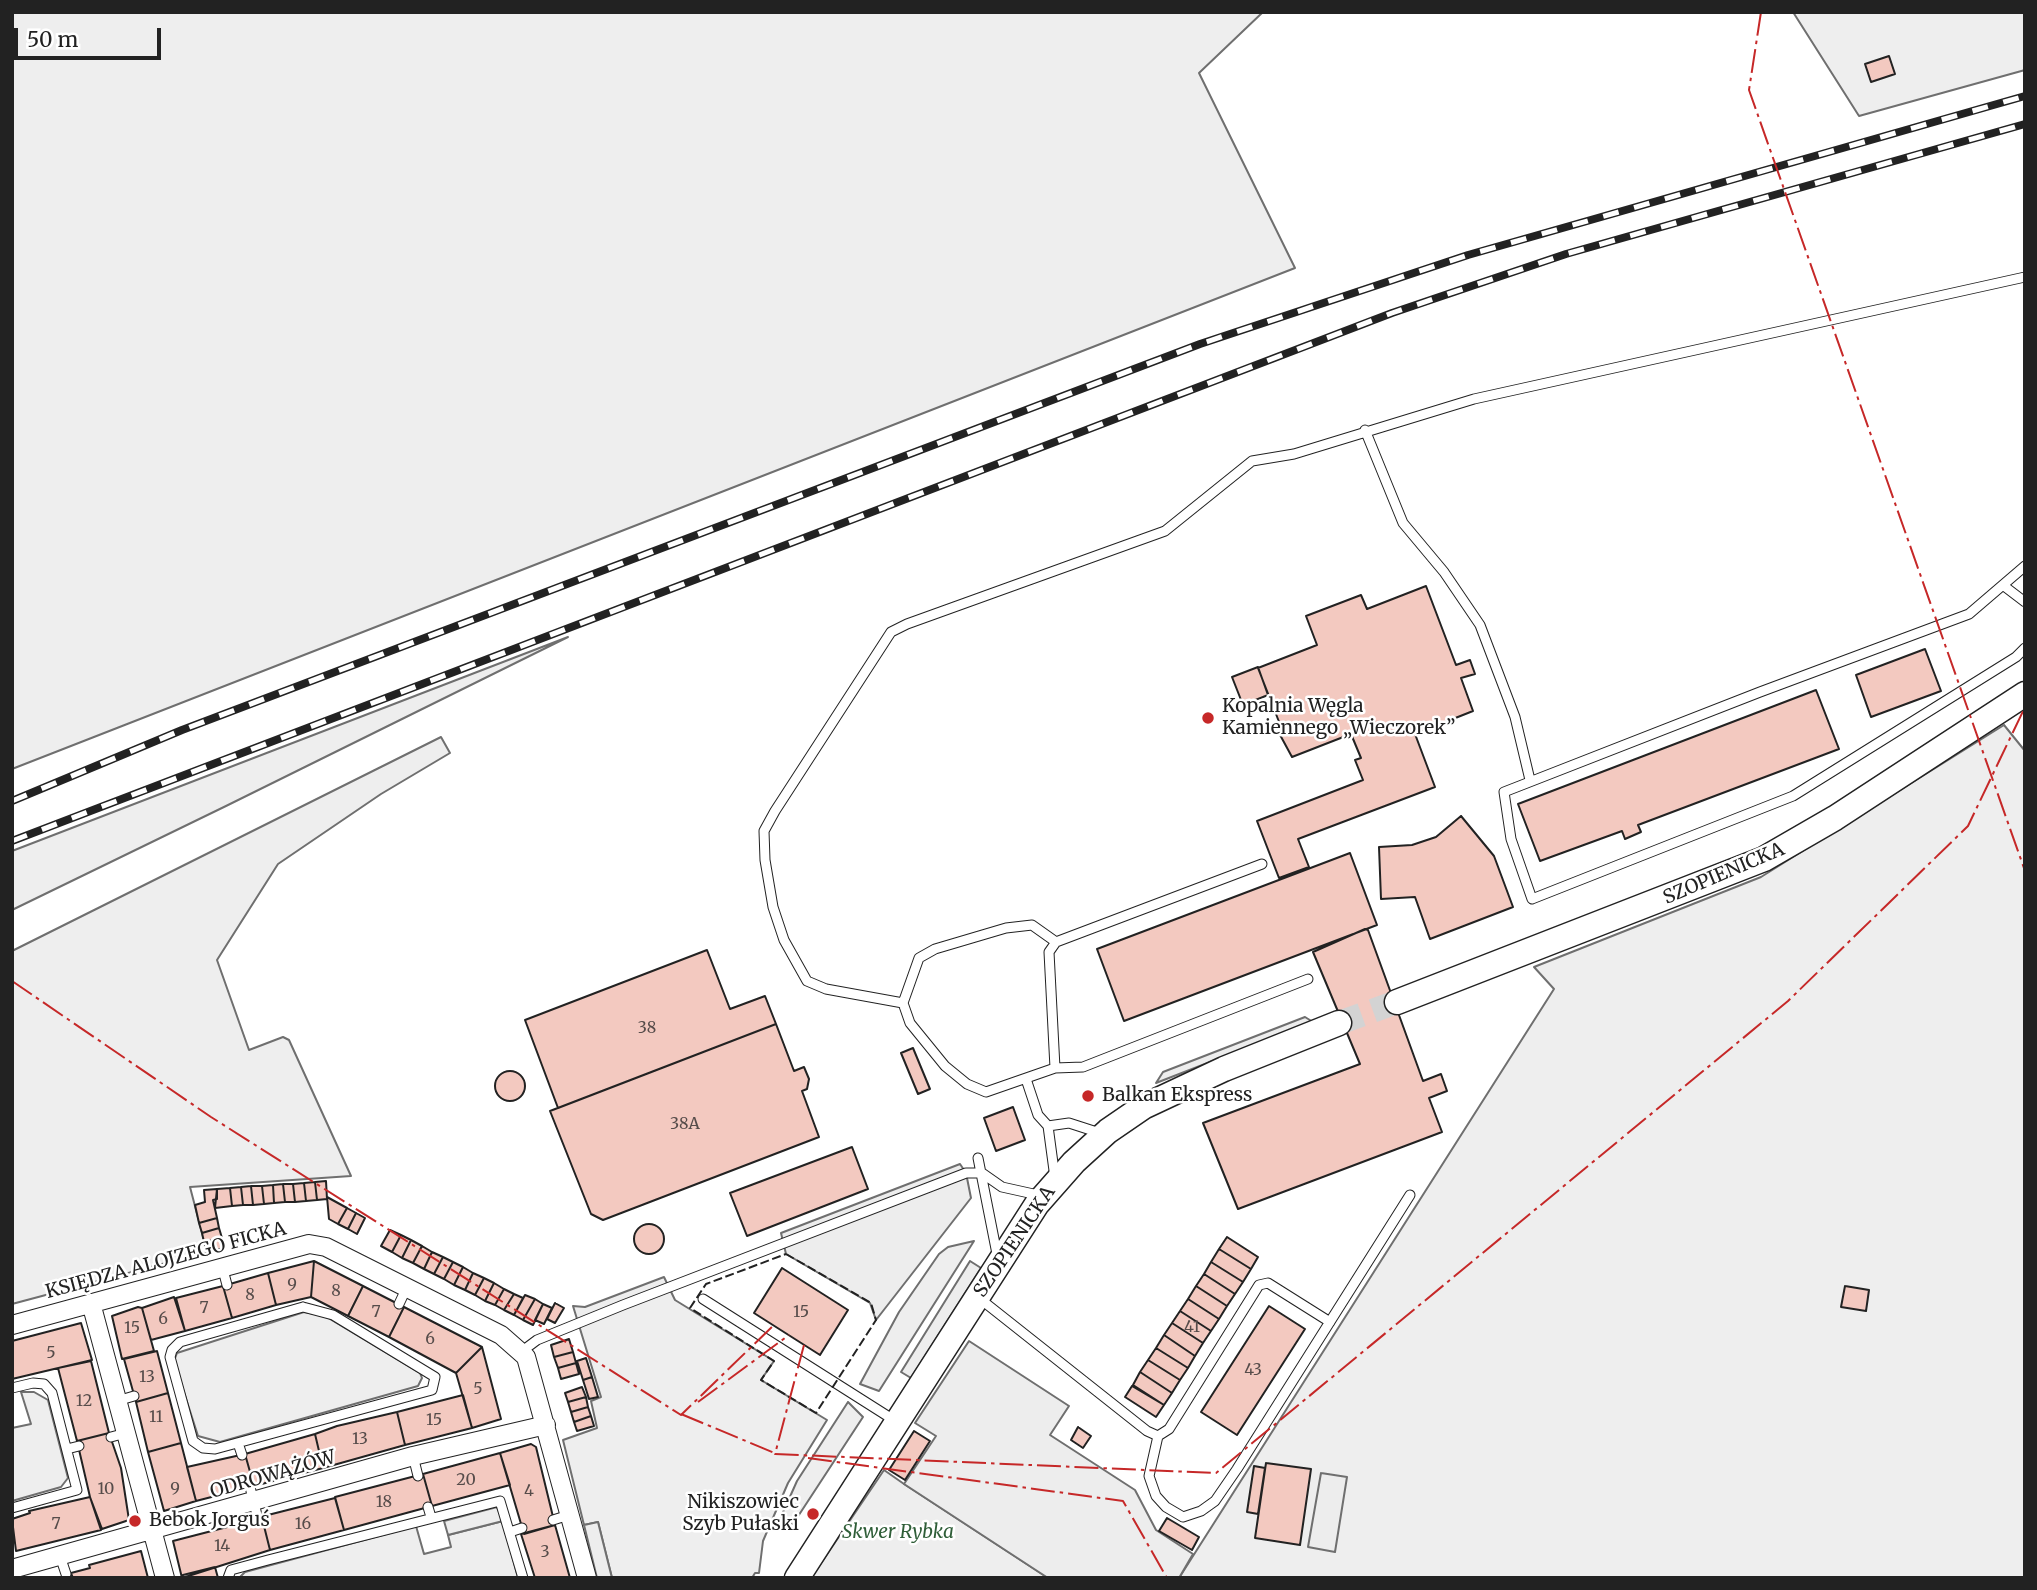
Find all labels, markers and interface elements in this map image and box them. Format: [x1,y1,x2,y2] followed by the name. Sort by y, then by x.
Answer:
[18,14,164,58] scale bar
[27,26,78,53] text: 50 m
[1222,696,1455,740] place label: Kopalnia Węgla Kamiennego „Wieczorek”
[1200,710,1216,726] marker: Kopalnia Węgla Kamiennego „Wieczorek”
[1660,838,1788,910] street label: SZOPIENICKA
[638,1018,656,1038] house number: 38
[1102,1085,1252,1107] place label: Balkan Ekspress
[1080,1088,1096,1104] marker: Balkan Ekspress
[670,1114,700,1134] house number: 38A
[969,1182,1061,1302] street label: SZOPIENICKA
[43,1218,289,1304] street label: KSIĘDZA ALOJZEGO FICKA
[287,1275,297,1295] house number: 9
[331,1281,341,1301] house number: 8
[245,1285,255,1305] house number: 8
[199,1298,209,1318] house number: 7
[371,1302,381,1322] house number: 7
[793,1302,809,1322] house number: 15
[158,1309,168,1329] house number: 6
[1184,1317,1200,1337] house number: 41
[124,1318,140,1338] house number: 15
[425,1329,435,1349] house number: 6
[46,1343,56,1363] house number: 5
[1244,1360,1262,1380] house number: 43
[139,1367,155,1387] house number: 13
[473,1379,483,1399] house number: 5
[76,1391,92,1411] house number: 12
[149,1407,163,1427] house number: 11
[426,1410,442,1430] house number: 15
[352,1429,368,1449] house number: 13
[208,1446,338,1504] street label: ODROWĄŻÓW
[456,1470,476,1490] house number: 20
[98,1479,114,1499] house number: 10
[170,1479,180,1499] house number: 9
[524,1481,534,1501] house number: 4
[376,1492,392,1512] house number: 18
[682,1492,799,1536] place label: Nikiszowiec Szyb Pułaski
[805,1506,821,1522] marker: Nikiszowiec Szyb Pułaski
[149,1510,270,1532] place label: Bebok Jorguś
[127,1513,143,1529] marker: Bebok Jorguś
[51,1514,61,1534] house number: 7
[295,1514,311,1534] house number: 16
[842,1522,954,1544] park label: Skwer Rybka
[214,1536,230,1556] house number: 14
[540,1542,550,1562] house number: 3

